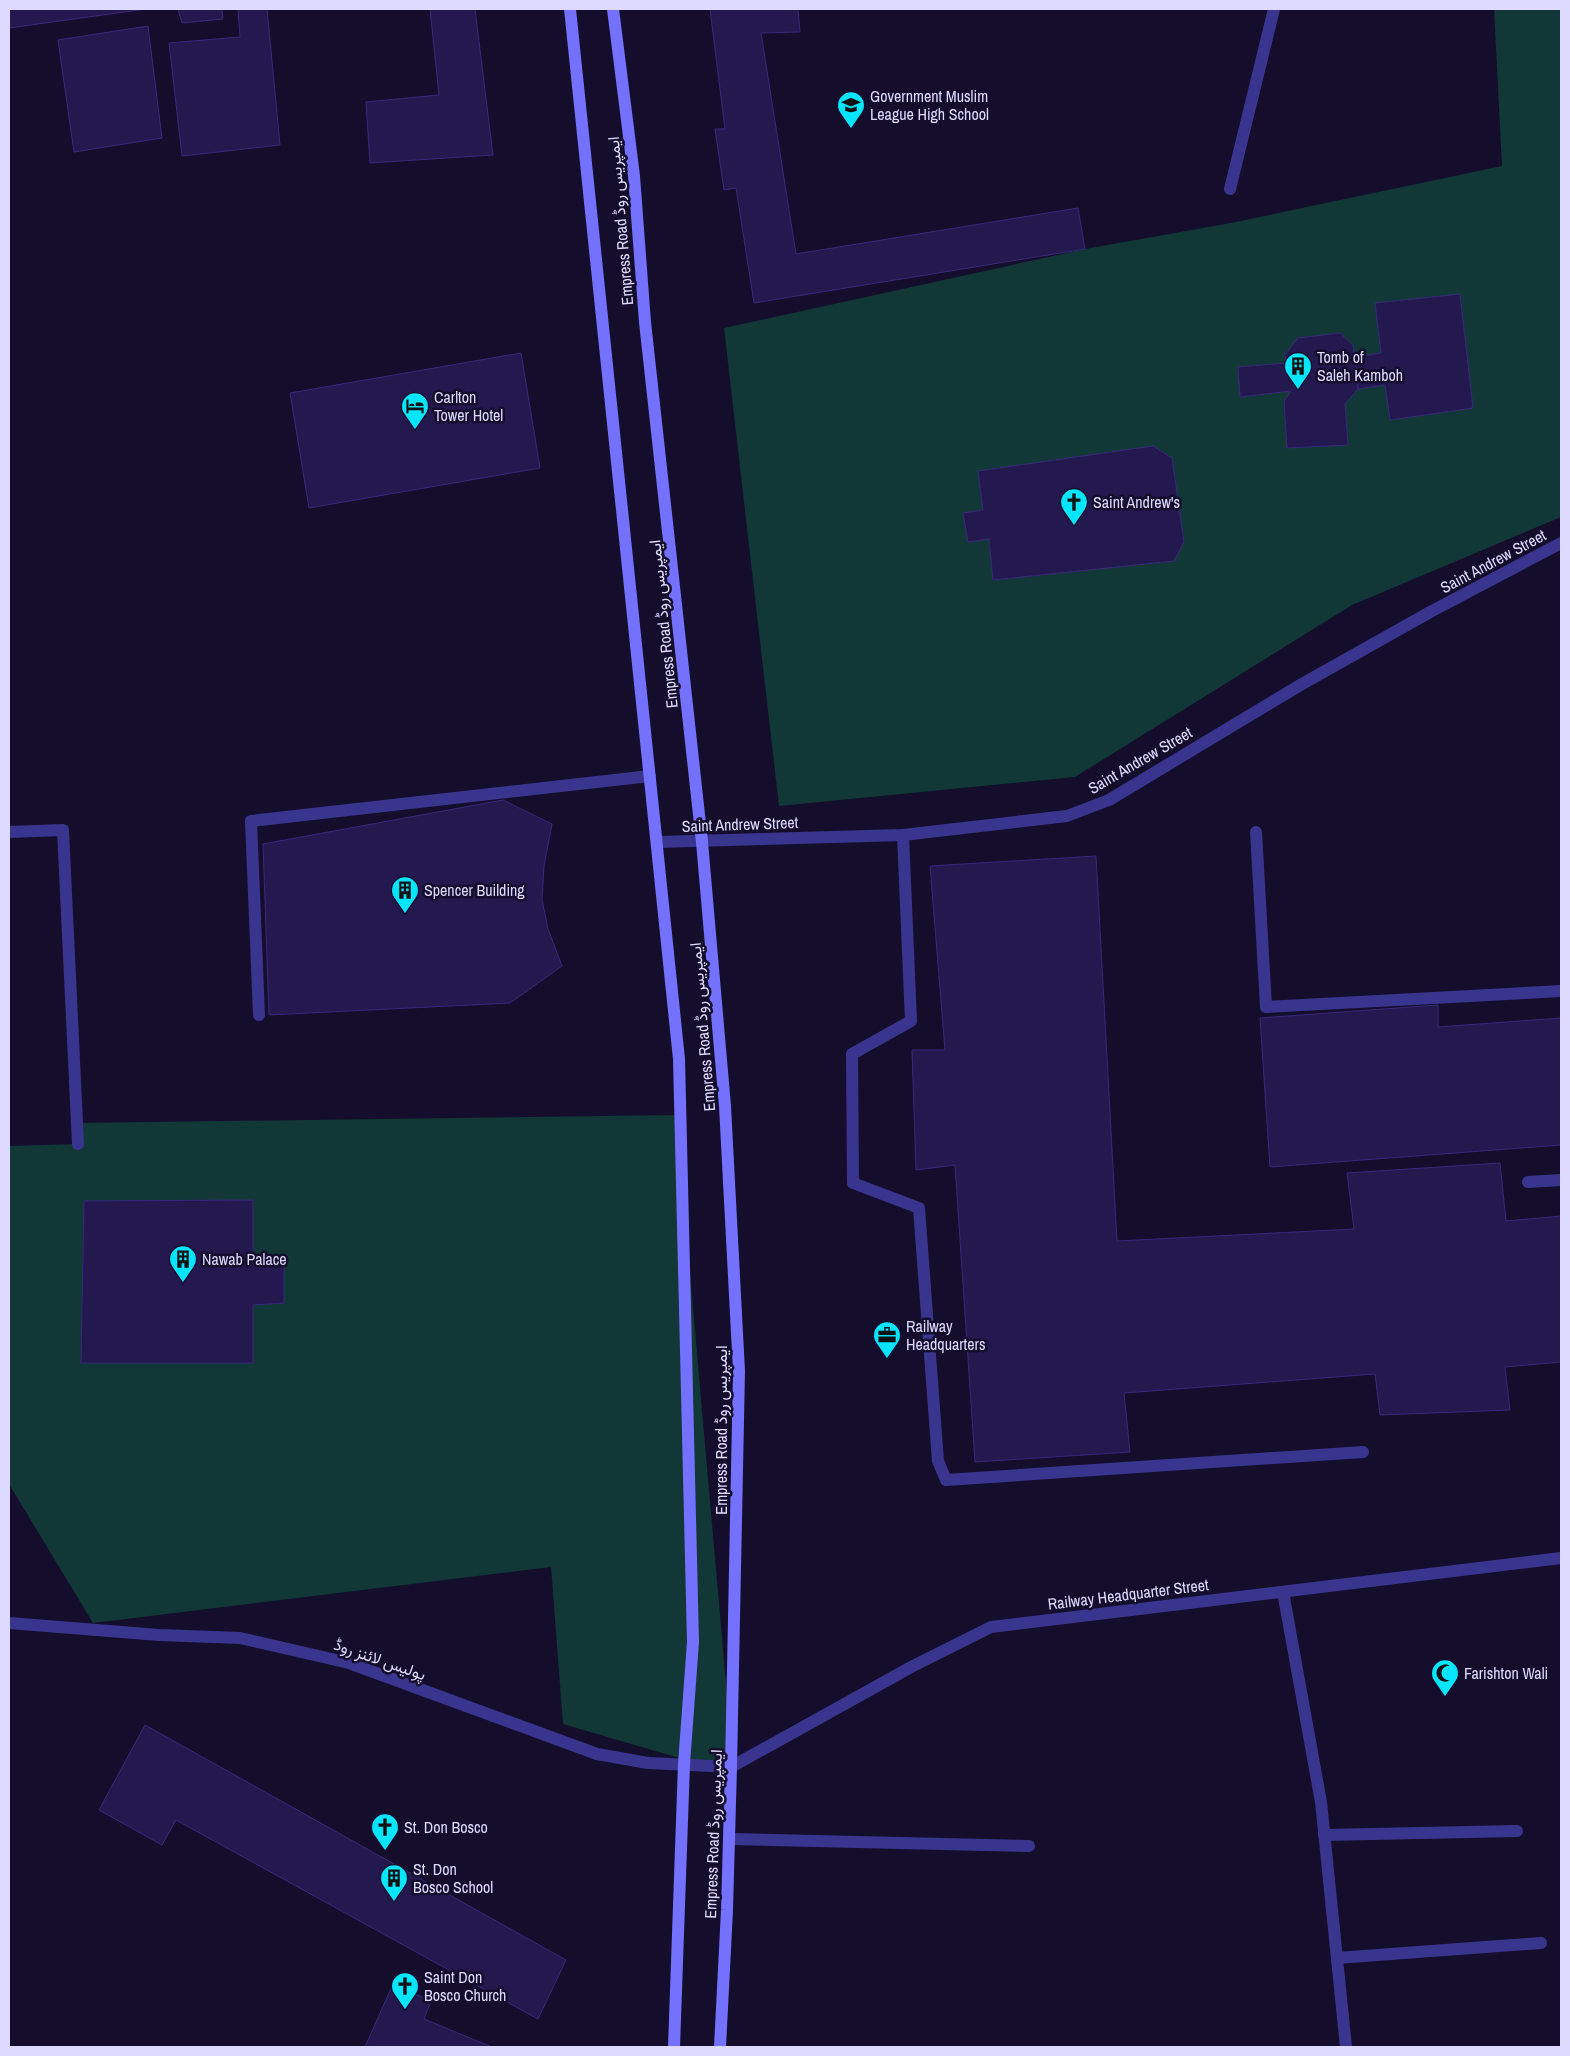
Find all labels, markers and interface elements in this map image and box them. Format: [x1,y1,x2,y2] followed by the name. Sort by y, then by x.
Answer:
[870,85,989,125] place label: Government Muslim League High School
[836,90,866,129] school or university icon: Government Muslim League High School
[602,136,639,306] street label: Empress Road ایمپریس روڈ
[1317,346,1403,386] place label: Tomb of Saleh Kamboh
[1283,351,1313,390] building icon: Tomb of Saleh Kamboh
[434,386,503,426] place label: Carlton Tower Hotel
[400,391,430,430] hotel icon: Carlton Tower Hotel
[1059,487,1089,526] church icon: Saint Andrew's
[1093,491,1180,513] place label: Saint Andrew's
[1436,524,1550,598] street label: Saint Andrew Street
[643,539,684,709] street label: Empress Road ایمپریس روڈ
[1084,721,1196,799] street label: Saint Andrew Street
[681,811,799,837] street label: Saint Andrew Street
[390,875,420,914] building icon: Spencer Building
[424,879,525,901] place label: Spencer Building
[684,942,721,1112] street label: Empress Road ایمپریس روڈ
[168,1244,198,1283] building icon: Nawab Palace
[202,1248,287,1270] place label: Nawab Palace
[906,1315,986,1355] place label: Railway Headquarters
[872,1320,902,1359] office icon: Railway Headquarters
[710,1345,733,1515] street label: Empress Road ایمپریس روڈ
[1046,1573,1210,1615] street label: Railway Headquarter Street
[331,1633,429,1686] street label: پولیس لائنز روڈ
[1430,1658,1460,1697] mosque icon: Farishton Wali
[1464,1662,1548,1684] place label: Farishton Wali
[699,1749,728,1919] street label: Empress Road ایمپریس روڈ
[370,1812,400,1851] church icon: St. Don Bosco
[404,1816,488,1838] place label: St. Don Bosco
[413,1858,493,1898] place label: St. Don Bosco School
[379,1863,409,1902] building icon: St. Don Bosco School
[424,1966,506,2006] place label: Saint Don Bosco Church
[390,1971,420,2010] church icon: Saint Don Bosco Church

